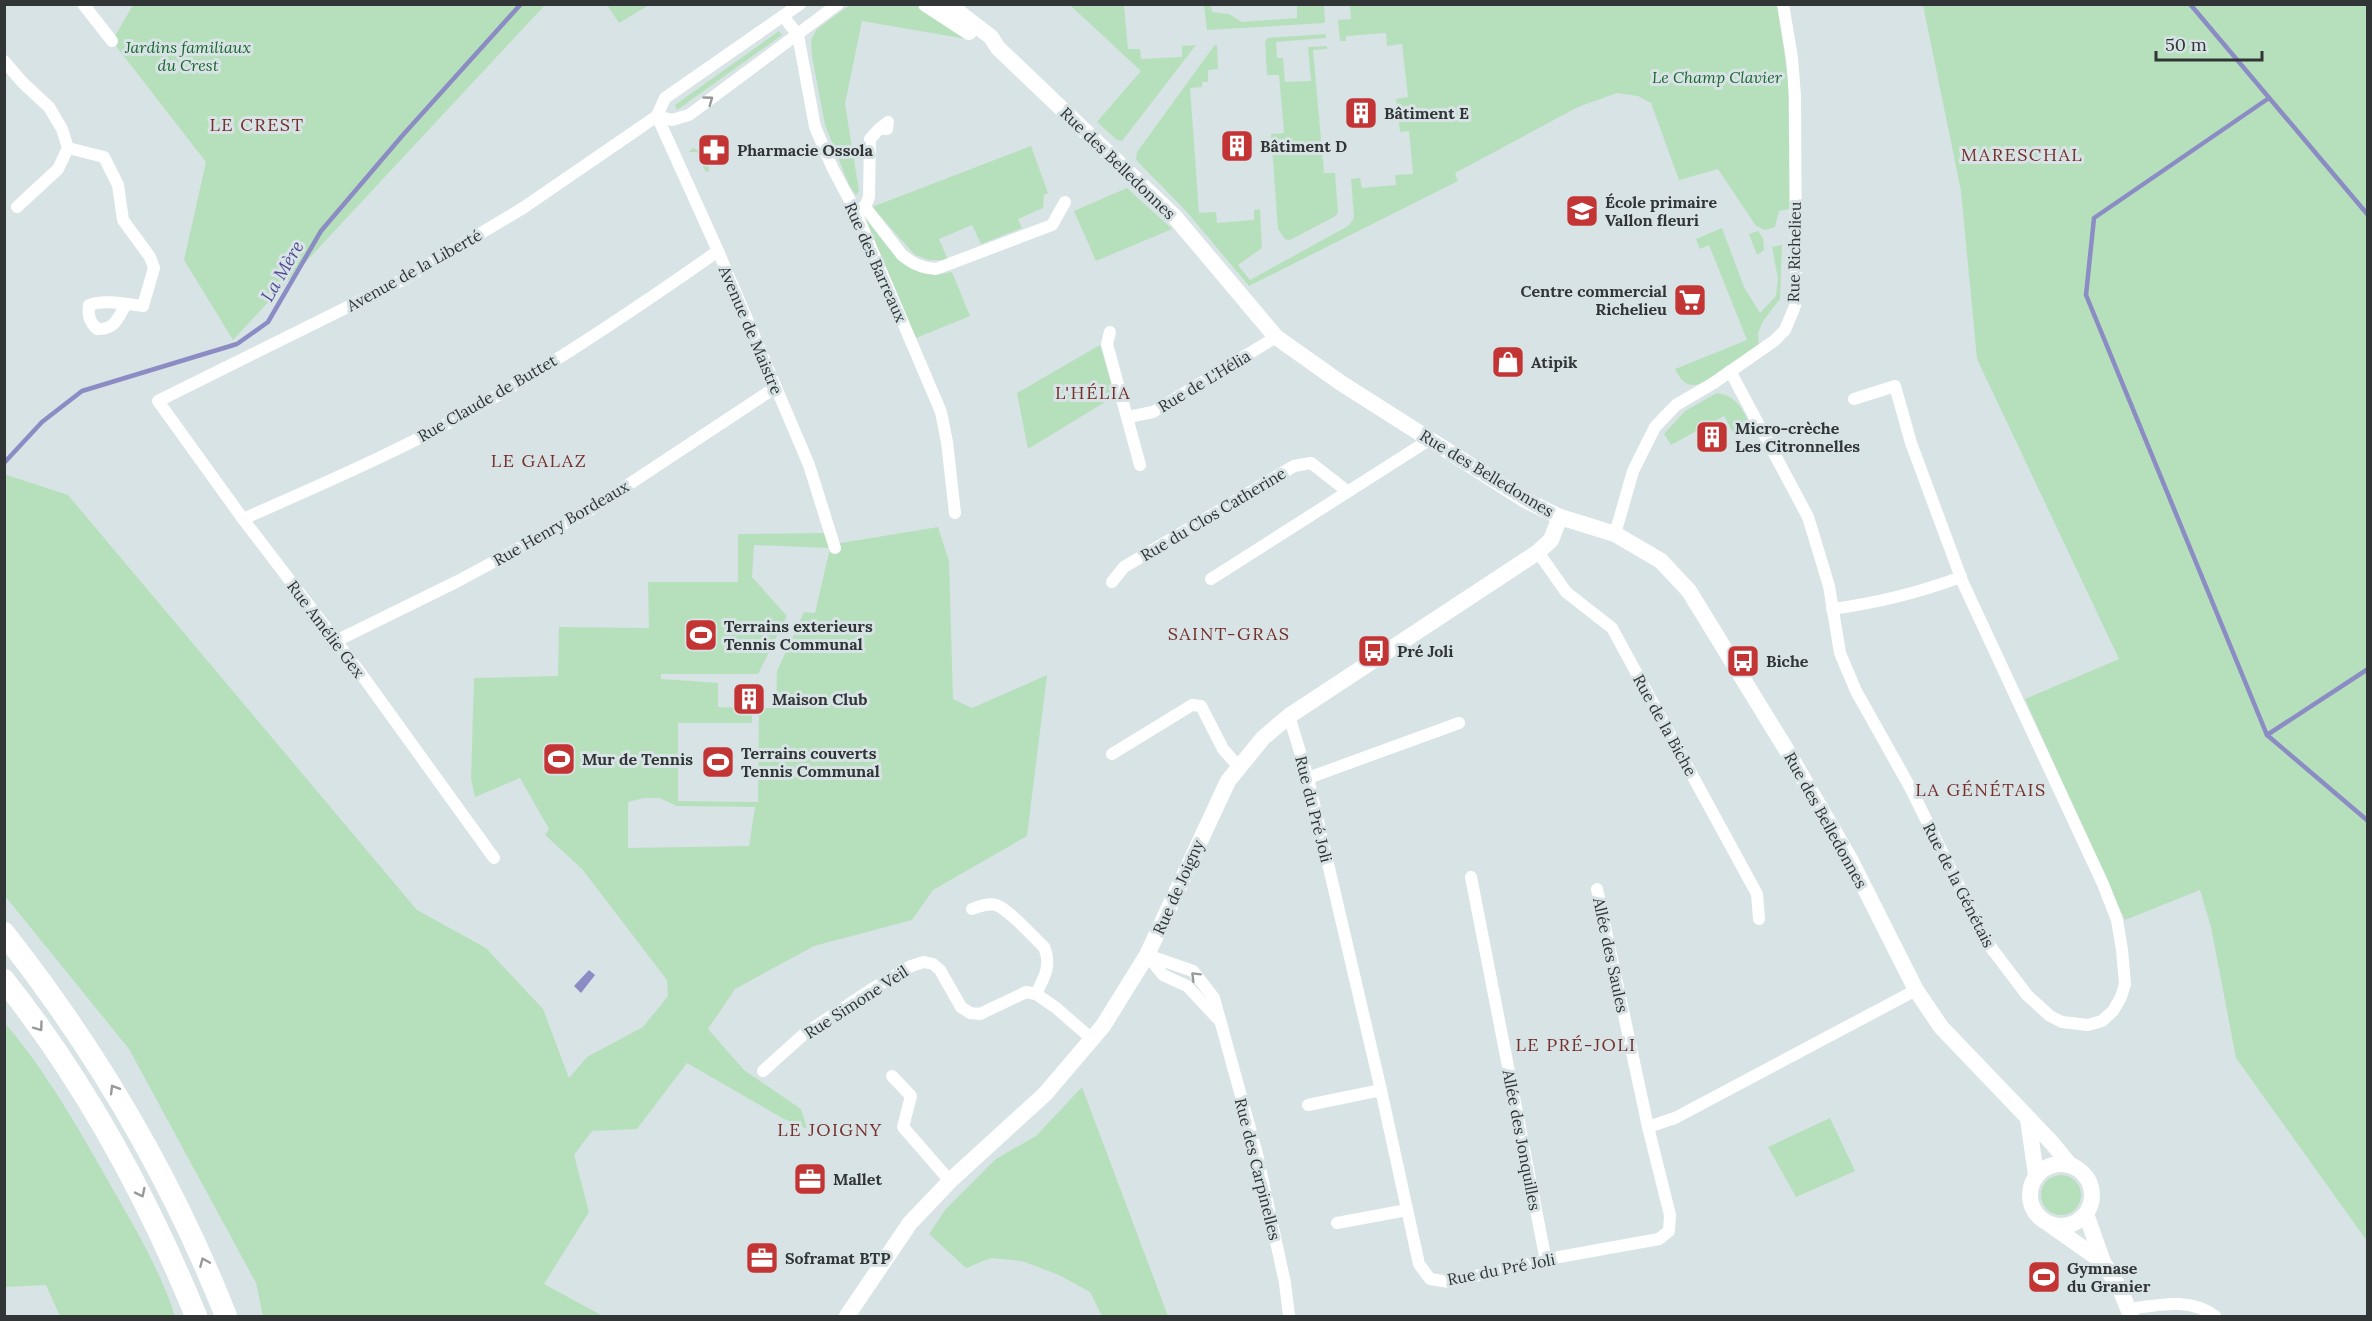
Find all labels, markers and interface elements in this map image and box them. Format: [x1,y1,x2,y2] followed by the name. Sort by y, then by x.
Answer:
[2156,24,2262,62] scale bar
[2165,33,2207,56] text: 50 m
[124,37,251,75] park label: Jardins familiaux du Crest
[1652,67,1783,87] park label: Le Champ Clavier
[1343,95,1379,131] building icon: Bâtiment E
[703,96,714,107] one-way arrow
[1056,103,1180,223] street label: Rue des Belledonnes
[1384,103,1469,123] place label: Bâtiment E
[209,113,305,136] district label: LE CREST
[1219,128,1255,164] building icon: Bâtiment D
[696,132,732,168] pharmacy icon: Pharmacie Ossola
[1260,136,1347,156] place label: Bâtiment D
[737,140,873,160] place label: Pharmacie Ossola
[1961,143,2083,166] district label: MARESCHAL
[1605,192,1717,230] place label: École primaire Vallon fleuri
[1564,193,1600,229] school or university icon: École primaire Vallon fleuri
[841,199,912,326] street label: Rue des Barreaux
[1783,201,1805,303] street label: Rue Richelieu
[342,224,485,316] street label: Avenue de la Liberté
[255,236,309,306] water label: La Mère
[715,262,787,397] street label: Avenue de Maistre
[1520,281,1667,319] place label: Centre commercial Richelieu
[1672,282,1708,318] supermarket icon: Centre commercial Richelieu
[1490,344,1526,380] shop icon: Atipik
[1154,346,1254,416] street label: Rue de L'Hélia
[414,350,561,446] street label: Rue Claude de Buttet
[1531,352,1578,372] place label: Atipik
[1055,381,1131,404] district label: L'HÉLIA
[1735,418,1860,456] place label: Micro-crèche Les Citronnelles
[1694,419,1730,455] building icon: Micro-crèche Les Citronnelles
[1416,425,1558,521] street label: Rue des Belledonnes
[491,449,587,472] district label: LE GALAZ
[1137,463,1290,565] street label: Rue du Clos Catherine
[490,476,633,570] street label: Rue Henry Bordeaux
[283,576,369,682] street label: Rue Amélie Gex
[724,616,873,654] place label: Terrains exterieurs Tennis Communal
[683,617,719,653] sports icon: Terrains exterieurs Tennis Communal
[1168,622,1290,645] district label: SAINT-GRAS
[1356,633,1392,669] bus stop icon: Pré Joli
[1397,641,1454,661] place label: Pré Joli
[1725,643,1761,679] bus stop icon: Biche
[1766,651,1809,671] place label: Biche
[1629,671,1701,779] street label: Rue de la Biche
[731,681,767,717] building icon: Maison Club
[772,689,867,709] place label: Maison Club
[541,741,577,777] sports icon: Mur de Tennis
[741,743,880,781] place label: Terrains couverts Tennis Communal
[700,744,736,780] sports icon: Terrains couverts Tennis Communal
[1780,748,1872,892] street label: Rue des Belledonnes
[582,749,693,769] place label: Mur de Tennis
[1291,754,1337,864] street label: Rue du Pré Joli
[1915,778,2047,801] district label: LA GÉNÉTAIS
[1919,819,1999,951] street label: Rue de la Génétais
[1148,836,1208,937] street label: Rue de Joigny
[1589,895,1633,1014] street label: Allée des Saules
[800,961,912,1043] street label: Rue Simone Veil
[1191,972,1202,983] one-way arrow
[32,1020,43,1031] one-way arrow
[1515,1033,1637,1056] district label: LE PRÉ-JOLI
[1498,1067,1545,1212] street label: Allée des Jonquilles
[110,1085,122,1095] one-way arrow
[1231,1096,1285,1242] street label: Rue des Carpinelles
[777,1118,883,1141] district label: LE JOIGNY
[792,1161,828,1197] office icon: Mallet
[833,1169,882,1189] place label: Mallet
[133,1187,145,1198] one-way arrow
[744,1240,780,1276] office icon: Soframat BTP
[785,1248,890,1268] place label: Soframat BTP
[1445,1249,1557,1289] street label: Rue du Pré Joli
[199,1258,211,1269] one-way arrow
[2067,1258,2151,1296] place label: Gymnase du Granier
[2026,1259,2062,1295] sports icon: Gymnase du Granier

